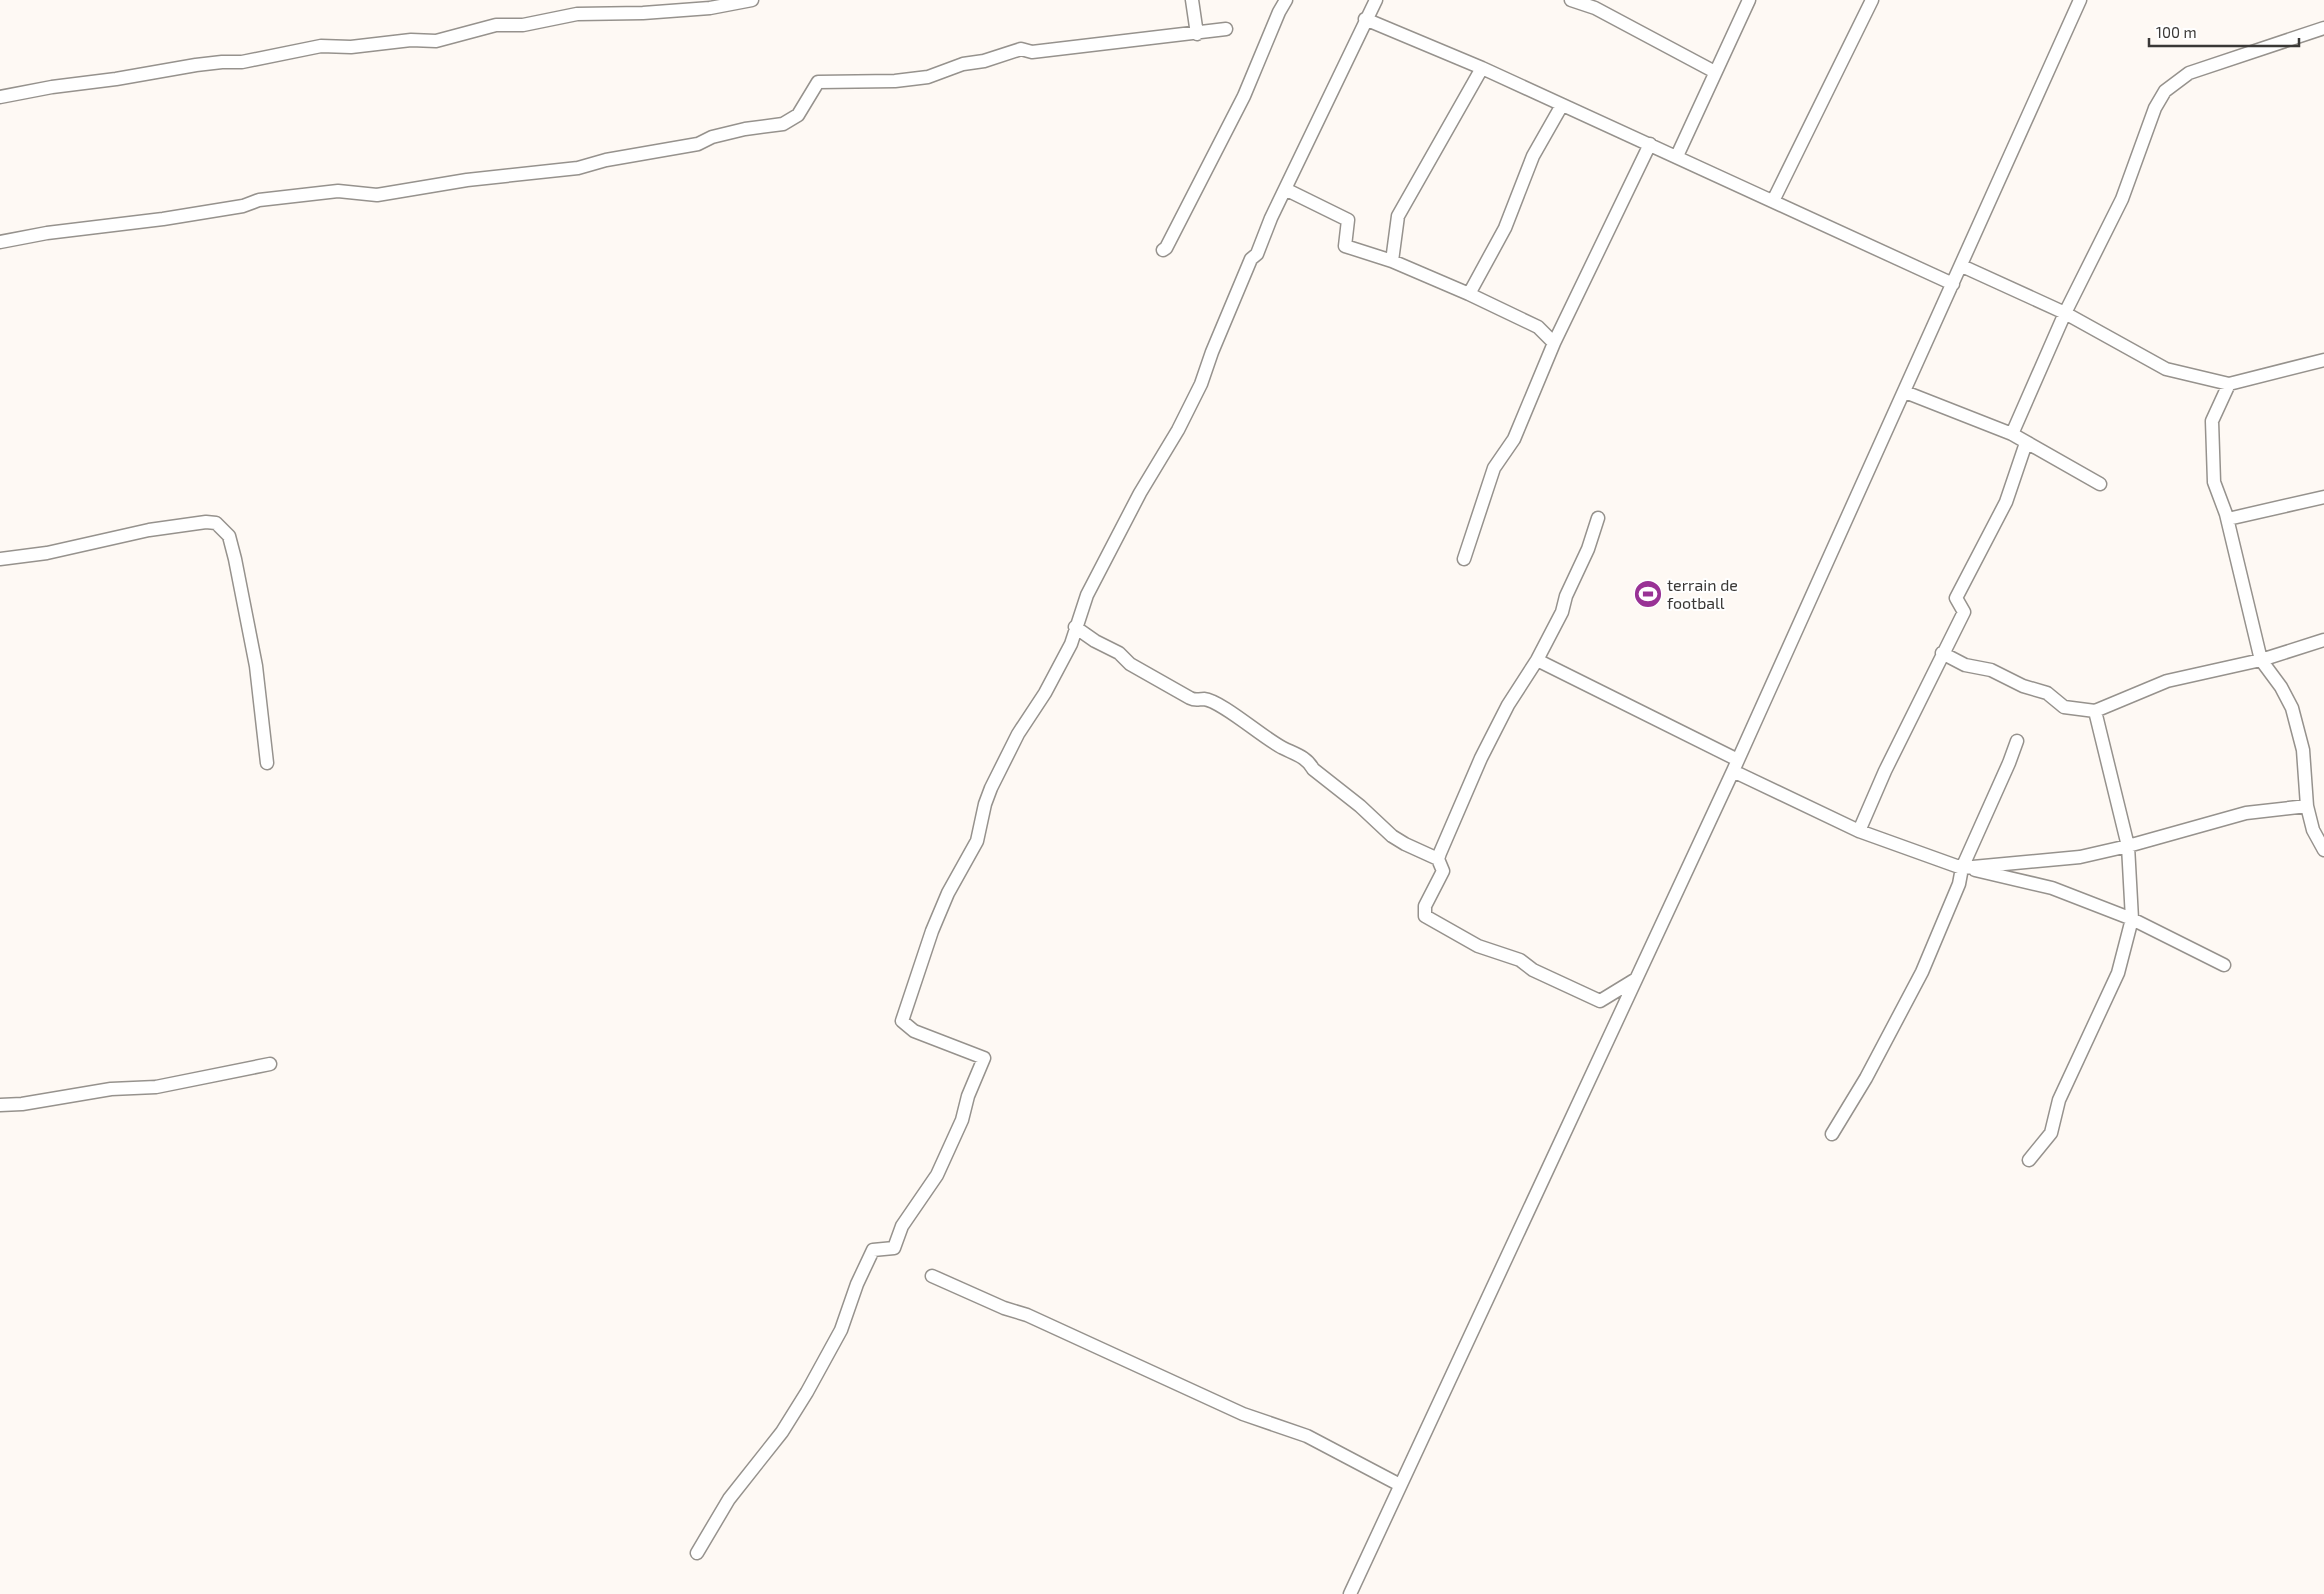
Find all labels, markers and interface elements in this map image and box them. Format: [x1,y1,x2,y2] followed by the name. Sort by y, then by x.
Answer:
[2149,15,2299,47] scale bar
[2156,23,2197,41] text: 100 m
[1667,575,1738,612] place label: terrain de football
[1633,579,1663,609] sports icon: terrain de football

